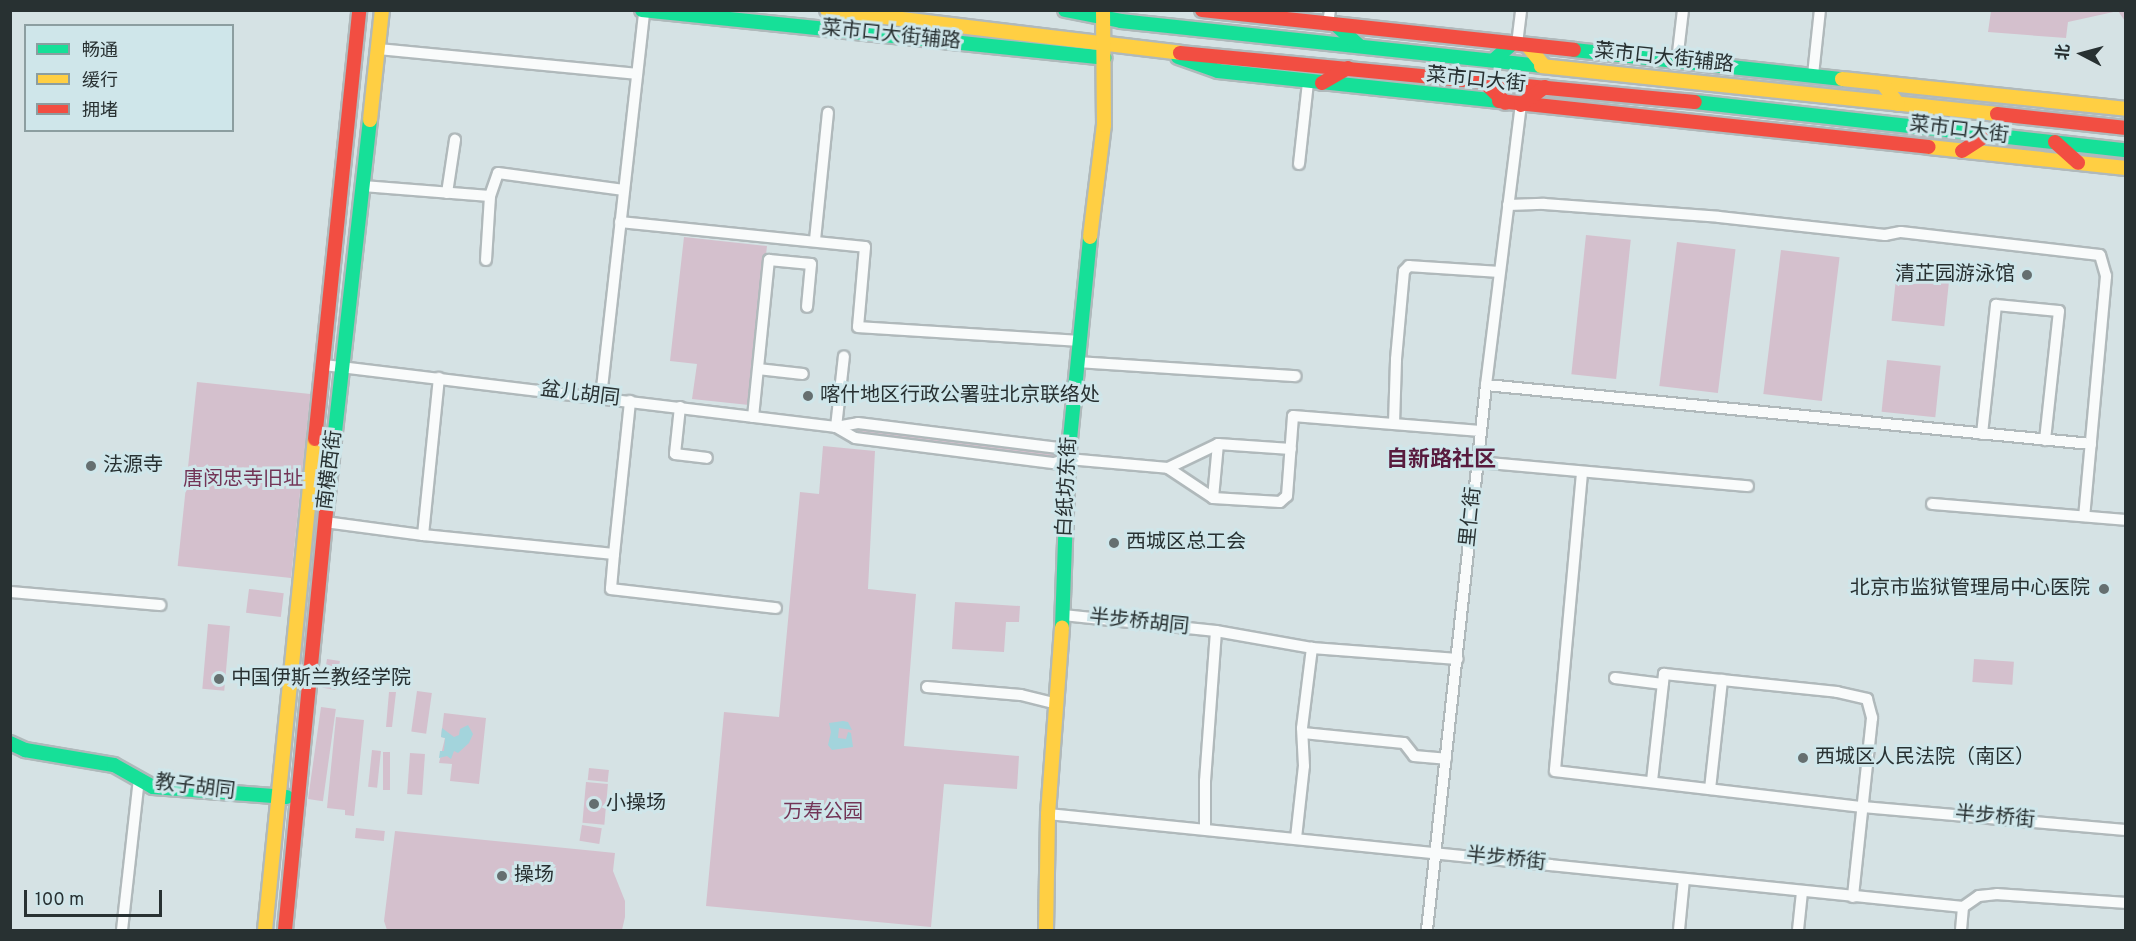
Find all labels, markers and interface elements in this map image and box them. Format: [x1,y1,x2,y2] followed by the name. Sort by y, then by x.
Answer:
[820,17,962,55] street label: 菜市口大街辅路
[24,24,234,132] legend
[2052,24,2112,84] north arrow
[82,40,118,63] text: 畅通
[1593,40,1735,78] street label: 菜市口大街辅路
[2053,43,2075,61] text: 北
[1425,64,1527,98] street label: 菜市口大街
[82,70,118,93] text: 缓行
[82,100,118,123] text: 拥堵
[1908,113,2010,149] street label: 菜市口大街
[1895,263,2015,287] place label: 清芷园游泳馆
[2020,268,2034,282] marker: 清芷园游泳馆
[539,378,621,412] street label: 盆儿胡同
[820,384,1100,408] place label: 喀什地区行政公署驻北京联络处
[801,389,815,403] marker: 喀什地区行政公署驻北京联络处
[314,429,348,511] street label: 南横西街
[1053,436,1083,538] street label: 白纸坊东街
[1386,448,1496,474] district label: 自新路社区
[103,454,163,478] place label: 法源寺
[84,459,98,473] marker: 法源寺
[183,468,303,492] park label: 唐闵忠寺旧址
[1457,486,1487,548] street label: 里仁街
[1126,531,1246,555] place label: 西城区总工会
[1107,536,1121,550] marker: 西城区总工会
[1850,577,2090,601] place label: 北京市监狱管理局中心医院
[2095,580,2113,598] marker: 北京市监狱管理局中心医院
[1088,606,1190,640] street label: 半步桥胡同
[231,667,411,691] place label: 中国伊斯兰教经学院
[212,672,226,686] marker: 中国伊斯兰教经学院
[1815,746,2035,770] place label: 西城区人民法院（南区）
[1796,751,1810,765] marker: 西城区人民法院（南区）
[154,771,236,805] street label: 教子胡同
[606,792,666,816] place label: 小操场
[587,797,601,811] marker: 小操场
[783,801,863,825] park label: 万寿公园
[1954,803,2036,833] street label: 半步桥街
[1465,844,1547,876] street label: 半步桥街
[514,864,554,888] place label: 操场
[495,869,509,883] marker: 操场
[27,878,165,916] scale bar
[35,889,84,912] text: 100 m

